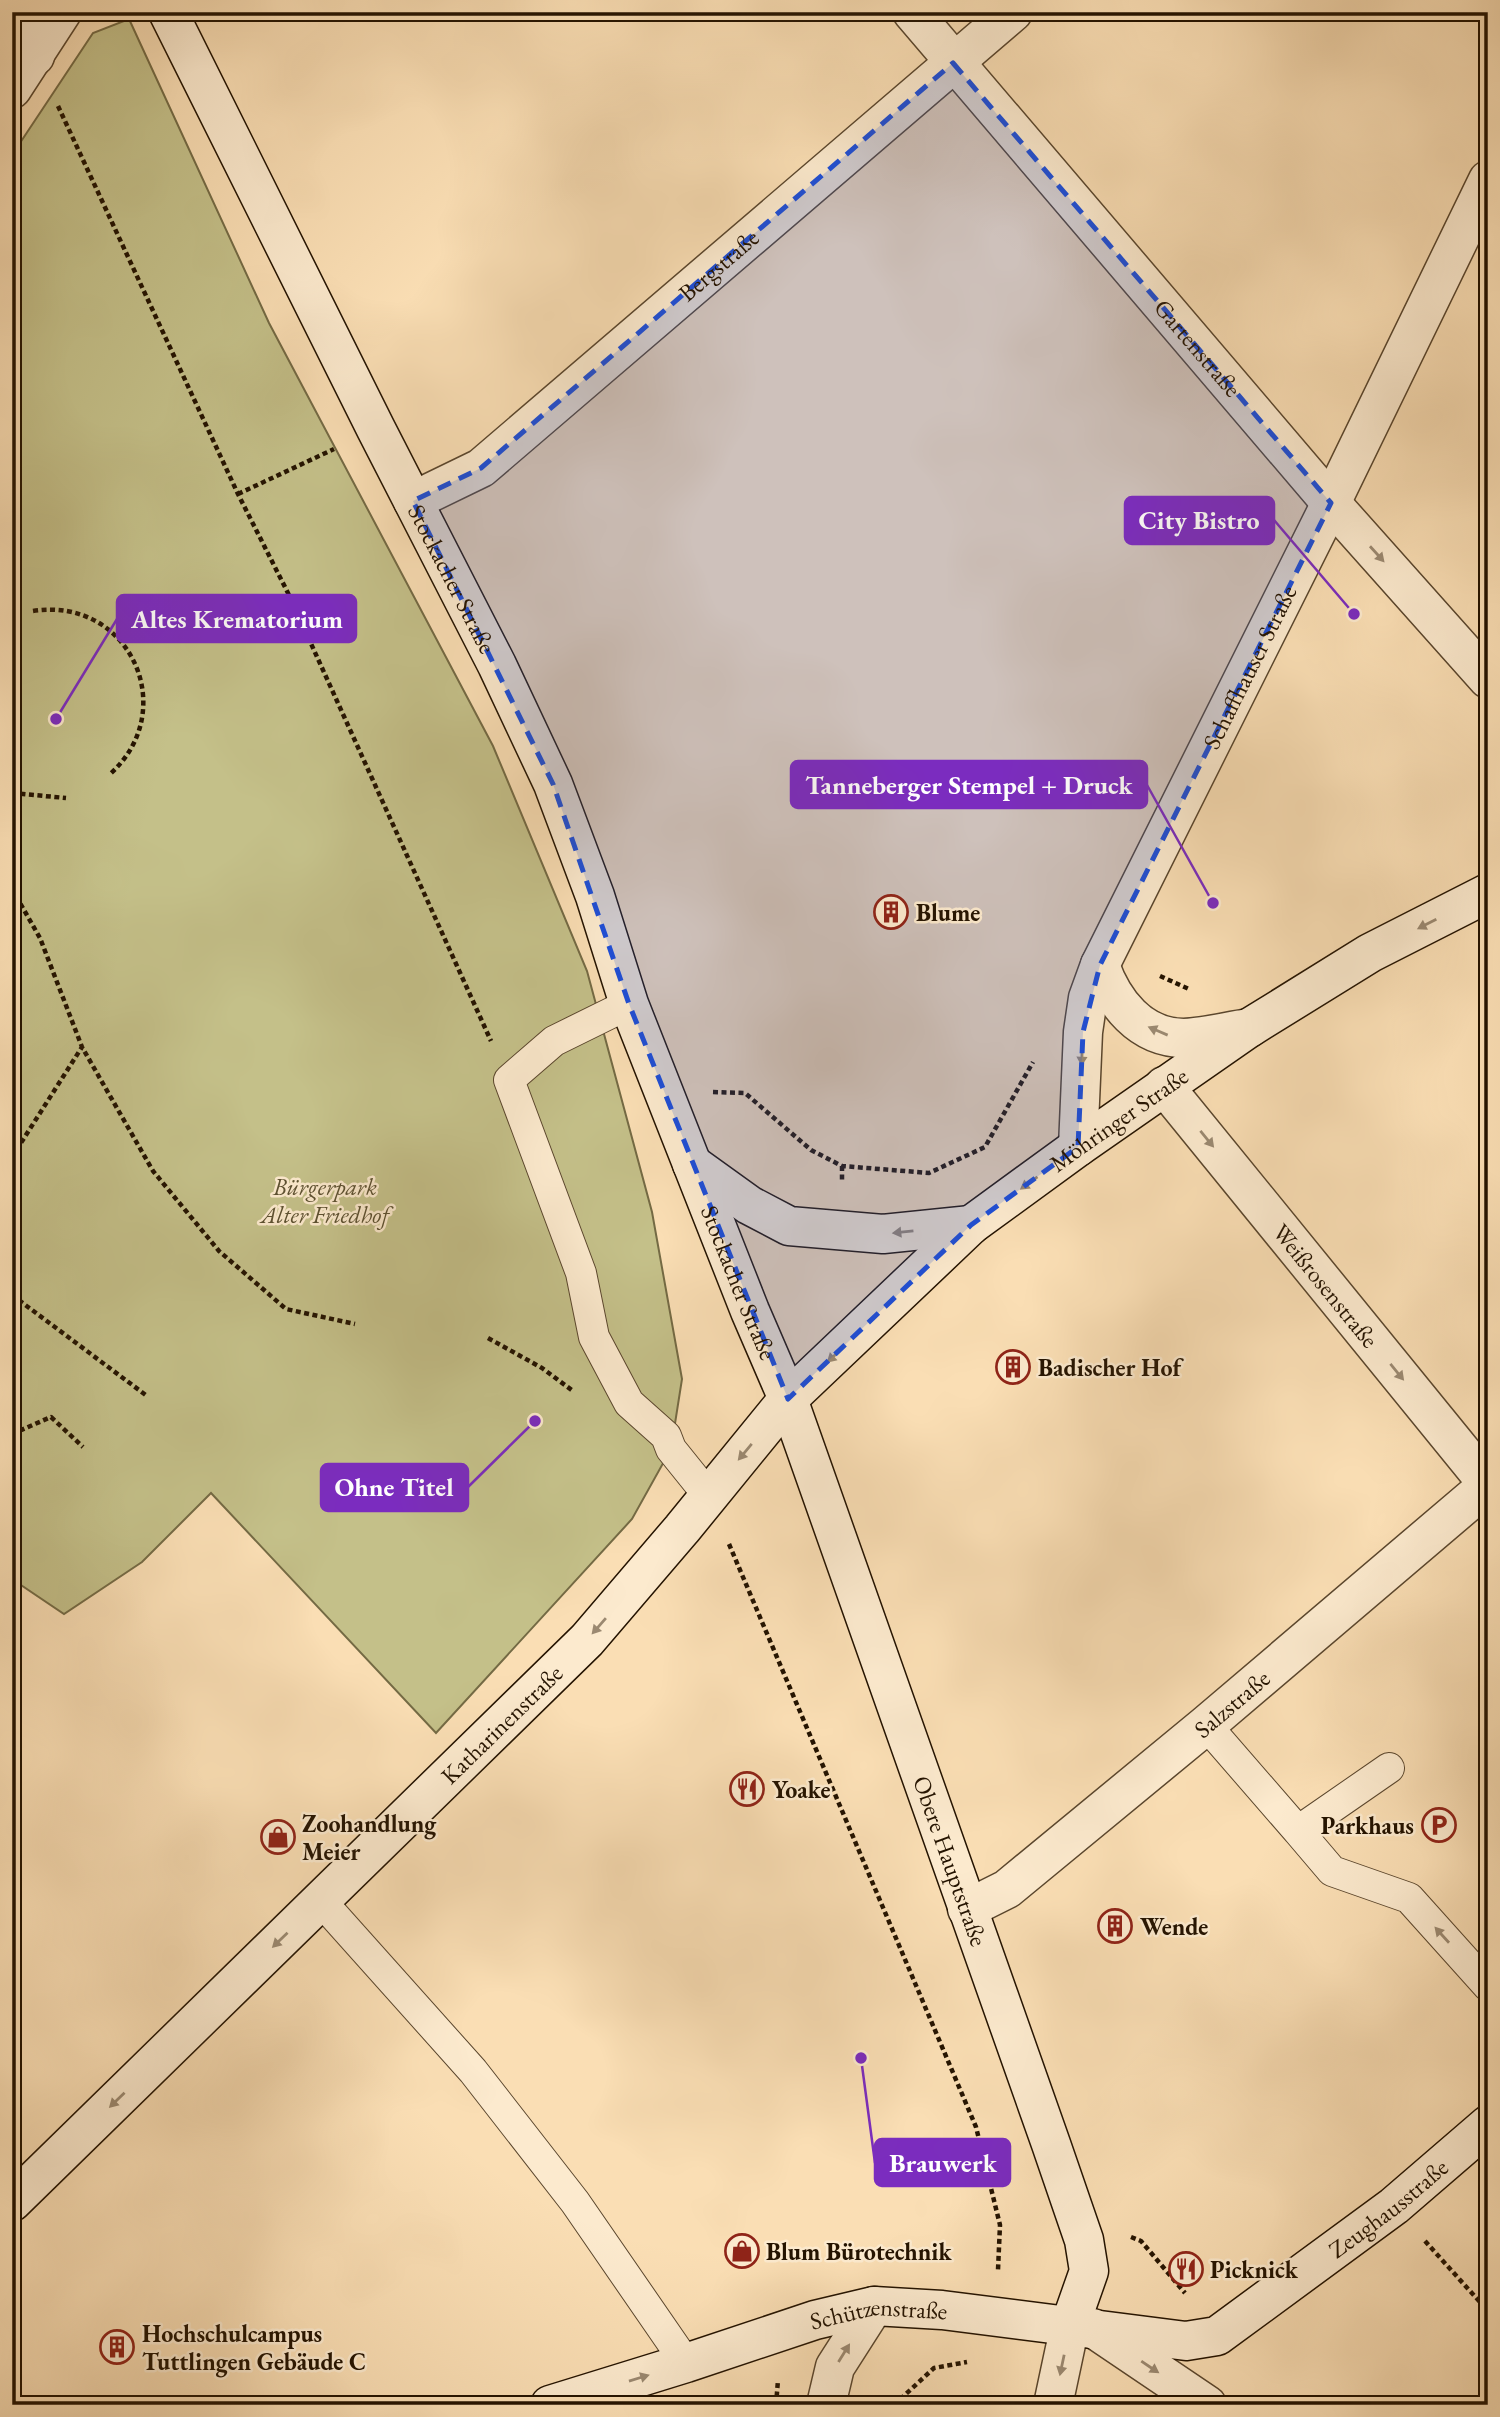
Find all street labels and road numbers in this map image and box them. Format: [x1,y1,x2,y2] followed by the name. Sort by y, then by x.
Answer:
[672,222,765,308] street label: Bergstraße
[1148,292,1249,403] street label: Gartenstraße
[402,499,504,658] street label: Stockacher Straße
[1195,580,1303,754] street label: Schaffhauser Straße
[1043,1060,1194,1178] street label: Möhringer Straße
[694,1201,785,1364] street label: Stockacher Straße
[1267,1217,1386,1354] street label: Weißrosenstraße
[434,1657,569,1790] street label: Katharinenstraße
[1187,1662,1276,1744] street label: Salzstraße
[907,1771,995,1950] street label: Obere Hauptstraße
[1322,2151,1454,2265] street label: Zeughausstraße
[807,2290,949,2336] street label: Schützenstraße

